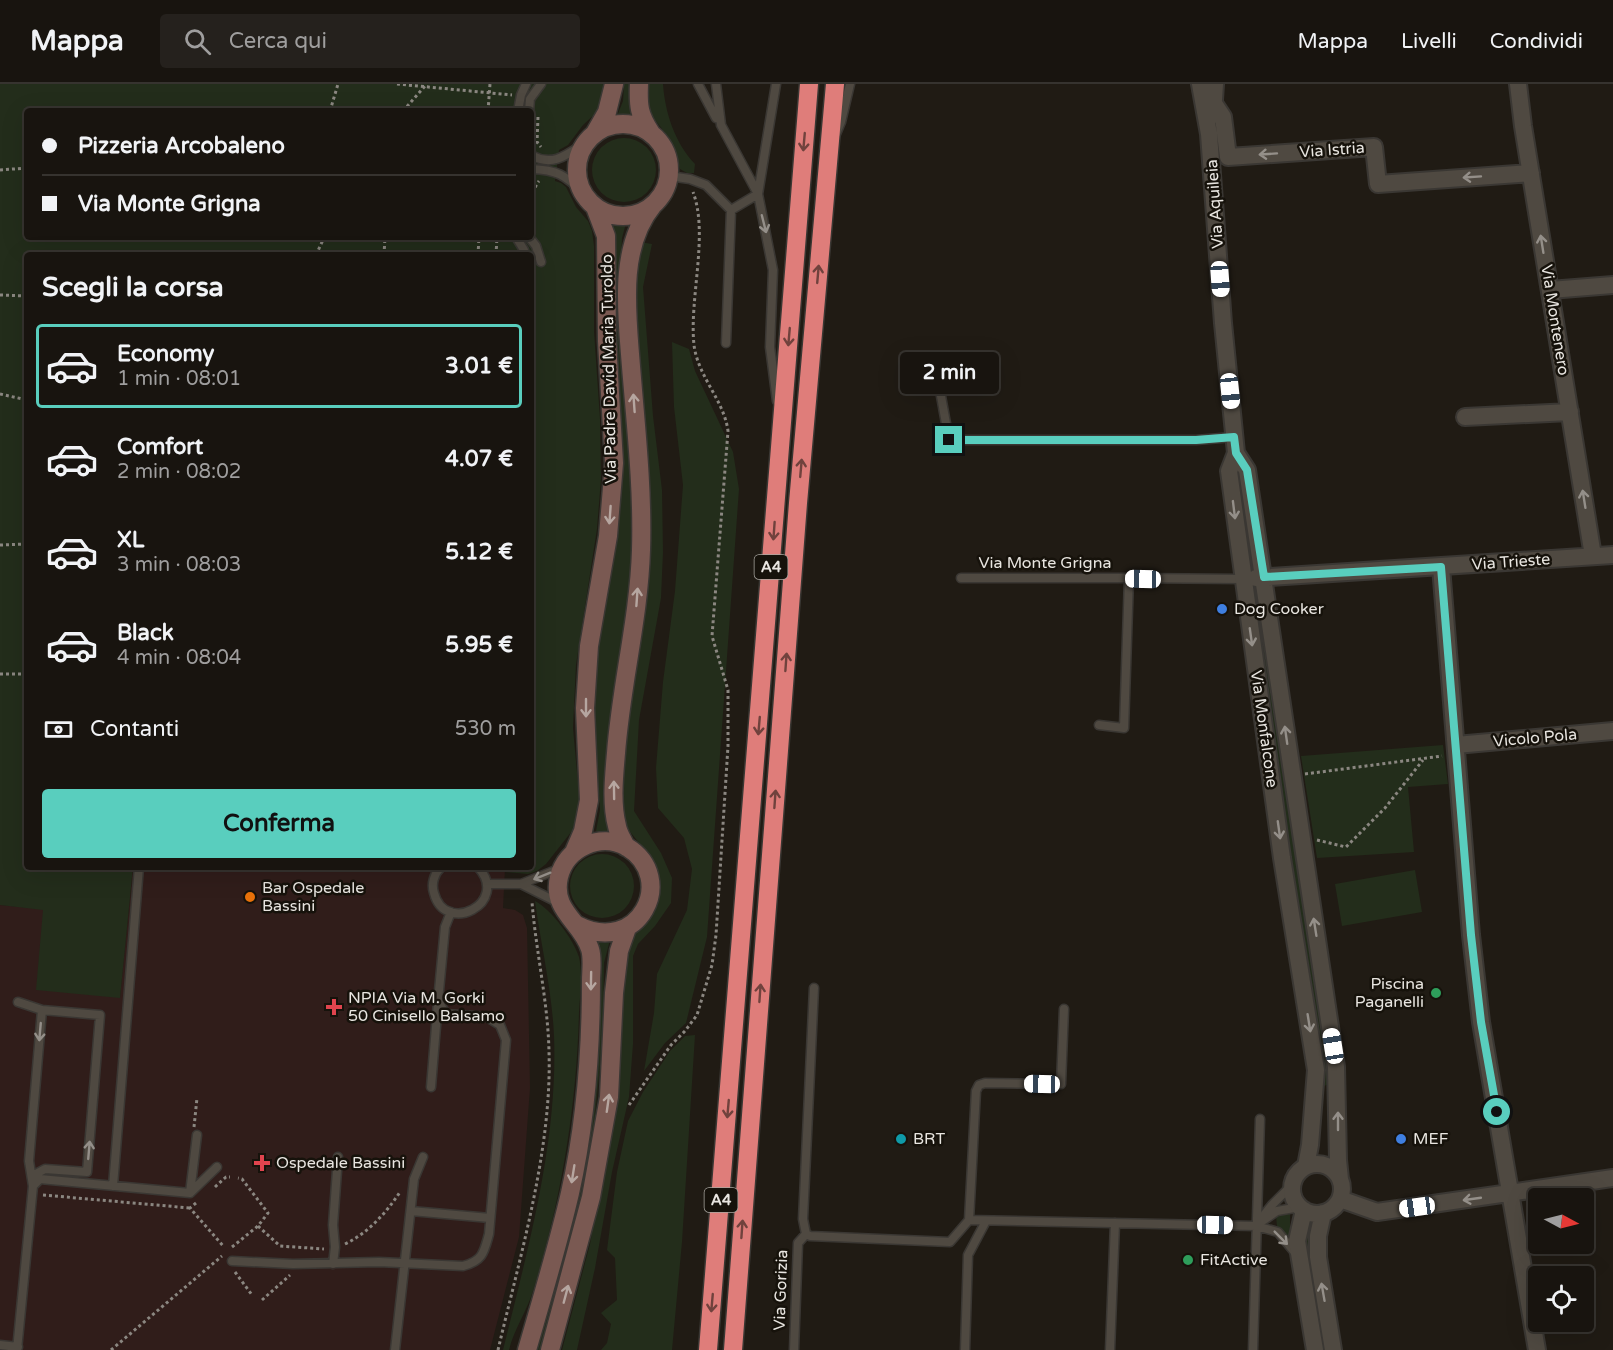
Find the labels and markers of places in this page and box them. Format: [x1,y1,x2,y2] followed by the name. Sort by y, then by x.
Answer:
[1234,599,1325,619] place label: Dog Cooker
[1215,602,1229,616] marker: Dog Cooker
[262,878,364,916] place label: Bar Ospedale Bassini
[243,890,257,904] marker: Bar Ospedale Bassini
[1355,974,1424,1012] place label: Piscina Paganelli
[1429,986,1443,1000] marker: Piscina Paganelli
[348,988,505,1026] place label: NPIA Via M. Gorki 50 Cinisello Balsamo
[325,998,343,1016] marker: NPIA Via M. Gorki 50 Cinisello Balsamo
[913,1129,945,1149] place label: BRT
[1413,1129,1449,1149] place label: MEF
[894,1132,908,1146] marker: BRT
[1394,1132,1408,1146] marker: MEF
[276,1153,405,1173] place label: Ospedale Bassini
[253,1154,271,1172] marker: Ospedale Bassini
[1200,1250,1267,1270] place label: FitActive
[1181,1253,1195,1267] marker: FitActive

